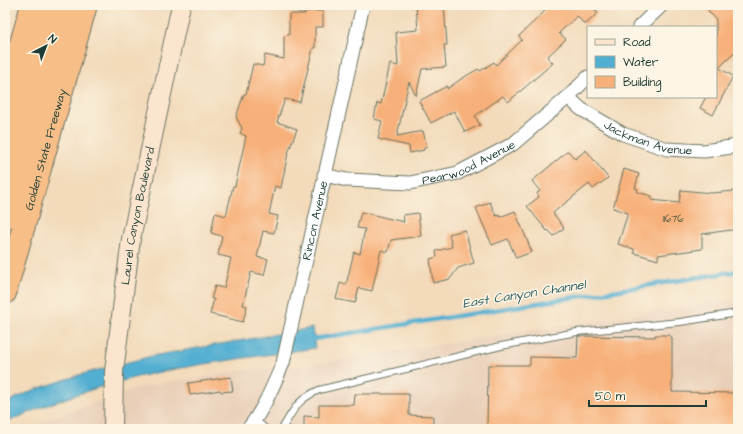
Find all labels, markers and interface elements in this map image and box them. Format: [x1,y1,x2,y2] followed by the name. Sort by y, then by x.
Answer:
[26,26,66,66] north arrow
[587,26,717,98] legend
[45,31,60,47] text: N
[623,34,651,51] text: Road
[623,54,659,71] text: Water
[623,74,661,92] text: Building
[20,86,72,212] street label: Golden State Freeway
[601,116,693,159] street label: Jackman Avenue
[420,136,518,189] street label: Pearwood Avenue
[117,145,159,286] street label: Laurel Canyon Boulevard
[298,179,332,262] street label: Rincon Avenue
[662,212,684,226] house number: 11676
[461,275,589,314] water label: East Canyon Channel
[589,382,706,408] scale bar
[595,388,626,405] text: 50 m

